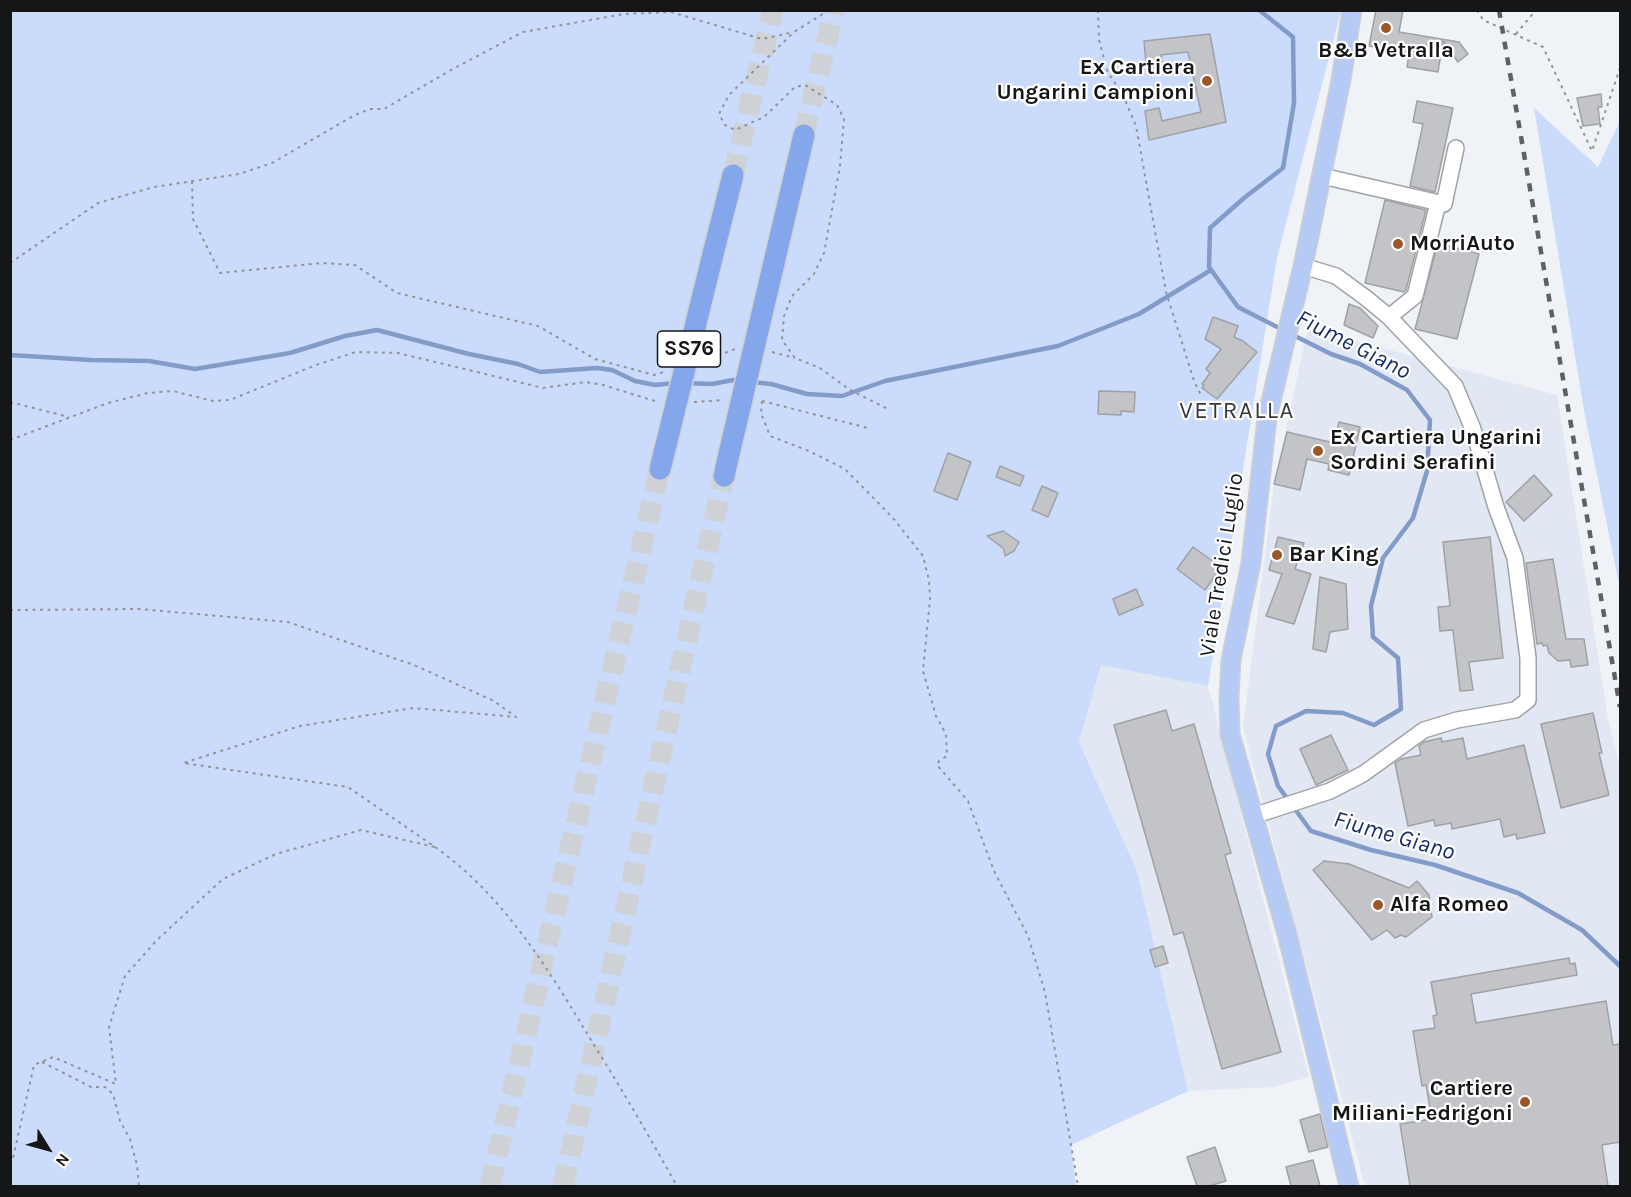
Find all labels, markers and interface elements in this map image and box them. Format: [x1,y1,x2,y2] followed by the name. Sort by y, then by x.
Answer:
[1379,21,1393,35] marker: B&B Vetralla
[1318,38,1454,64] place label: B&B Vetralla
[996,55,1195,106] place label: Ex Cartiera Ungarini Campioni
[1200,74,1214,88] marker: Ex Cartiera Ungarini Campioni
[1410,231,1515,257] place label: MorriAuto
[1391,237,1405,251] marker: MorriAuto
[1291,304,1415,386] water label: Fiume Giano
[658,331,720,367] road number: SS76
[1179,397,1295,425] district label: VETRALLA
[1330,425,1542,476] place label: Ex Cartiera Ungarini Sordini Serafini
[1311,444,1325,458] marker: Ex Cartiera Ungarini Sordini Serafini
[1194,471,1250,659] street label: Viale Tredici Luglio
[1289,542,1378,568] place label: Bar King
[1270,548,1284,562] marker: Bar King
[1330,805,1458,867] water label: Fiume Giano
[1390,892,1509,918] place label: Alfa Romeo
[1371,898,1385,912] marker: Alfa Romeo
[1332,1076,1513,1128] place label: Cartiere Miliani-Fedrigoni
[1518,1095,1532,1109] marker: Cartiere Miliani-Fedrigoni
[18,1119,78,1179] north arrow
[52,1150,74,1170] text: N

